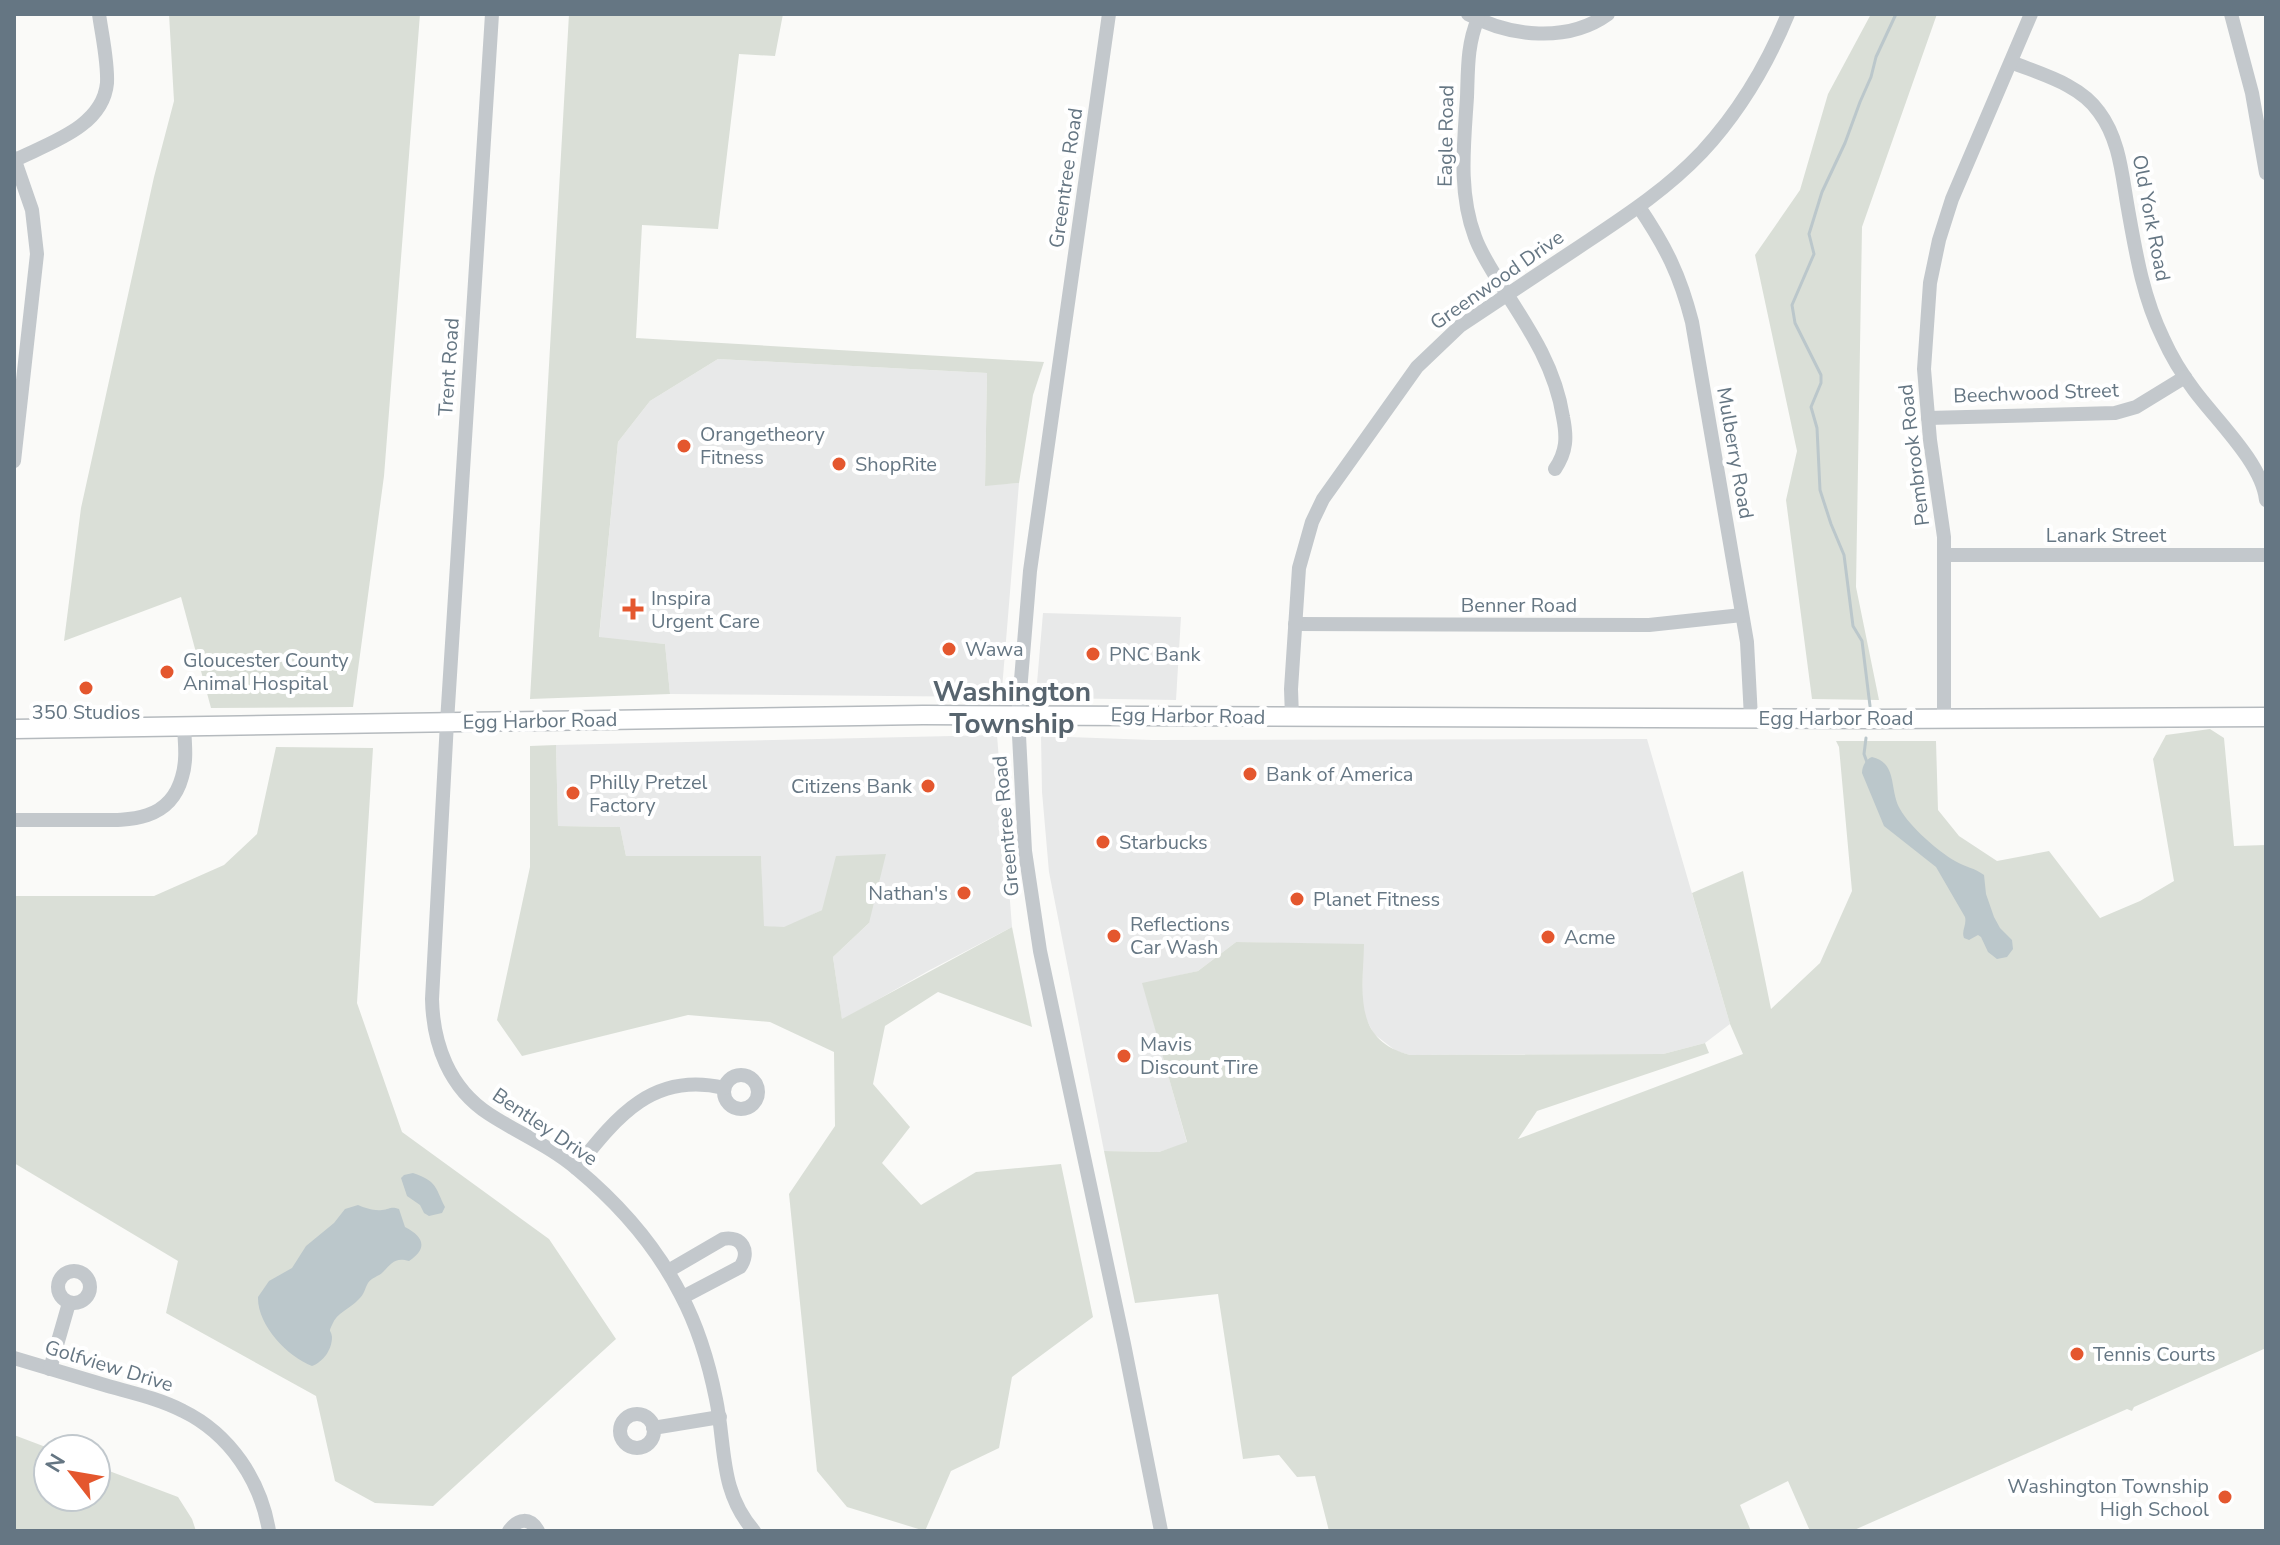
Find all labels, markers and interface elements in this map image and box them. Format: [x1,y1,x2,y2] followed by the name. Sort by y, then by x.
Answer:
[1432,85,1460,187] street label: Eagle Road
[1043,106,1089,250] street label: Greentree Road
[2126,152,2176,284] street label: Old York Road
[1425,224,1569,336] street label: Greenwood Drive
[432,317,466,417] street label: Trent Road
[1953,377,2120,409] street label: Beechwood Street
[1892,383,1936,527] street label: Pembrook Road
[1710,385,1760,521] street label: Mulberry Road
[700,421,826,471] place label: Orangetheory Fitness
[675,437,693,455] marker: Orangetheory Fitness
[855,451,937,478] place label: ShopRite
[830,455,848,473] marker: ShopRite
[2046,522,2167,549] street label: Lanark Street
[651,585,760,635] place label: Inspira Urgent Care
[1461,592,1577,619] street label: Benner Road
[622,598,644,620] marker: Inspira Urgent Care
[965,636,1024,663] place label: Wawa
[940,640,958,658] marker: Wawa
[1109,641,1202,668] place label: PNC Bank
[1084,645,1102,663] marker: PNC Bank
[183,647,349,697] place label: Gloucester County Animal Hospital
[158,663,176,681] marker: Gloucester County Animal Hospital
[933,673,1091,743] district label: Washington Township
[77,679,95,697] marker: 350 Studios
[32,699,140,726] place label: 350 Studios
[1110,701,1266,731] street label: Egg Harbor Road
[1759,705,1913,732] street label: Egg Harbor Road
[462,706,618,736] street label: Egg Harbor Road
[986,754,1026,898] street label: Greentree Road
[1266,761,1413,788] place label: Bank of America
[1241,765,1259,783] marker: Bank of America
[589,769,708,819] place label: Philly Pretzel Factory
[791,773,913,800] place label: Citizens Bank
[919,777,937,795] marker: Citizens Bank
[564,784,582,802] marker: Philly Pretzel Factory
[1119,829,1208,856] place label: Starbucks
[1094,833,1112,851] marker: Starbucks
[868,880,948,907] place label: Nathan's
[955,884,973,902] marker: Nathan's
[1313,886,1440,913] place label: Planet Fitness
[1288,890,1306,908] marker: Planet Fitness
[1130,911,1230,961] place label: Reflections Car Wash
[1564,924,1616,951] place label: Acme
[1105,927,1123,945] marker: Reflections Car Wash
[1539,928,1557,946] marker: Acme
[1140,1031,1258,1081] place label: Mavis Discount Tire
[1115,1047,1133,1065] marker: Mavis Discount Tire
[487,1082,603,1172] street label: Bentley Drive
[42,1334,176,1398] street label: Golfview Drive
[2093,1341,2216,1368] place label: Tennis Courts
[2068,1345,2086,1363] marker: Tennis Courts
[32,1433,112,1513] north arrow
[39,1448,73,1478] text: N
[2007,1473,2209,1523] place label: Washington Township High School
[2216,1488,2234,1506] marker: Washington Township High School

